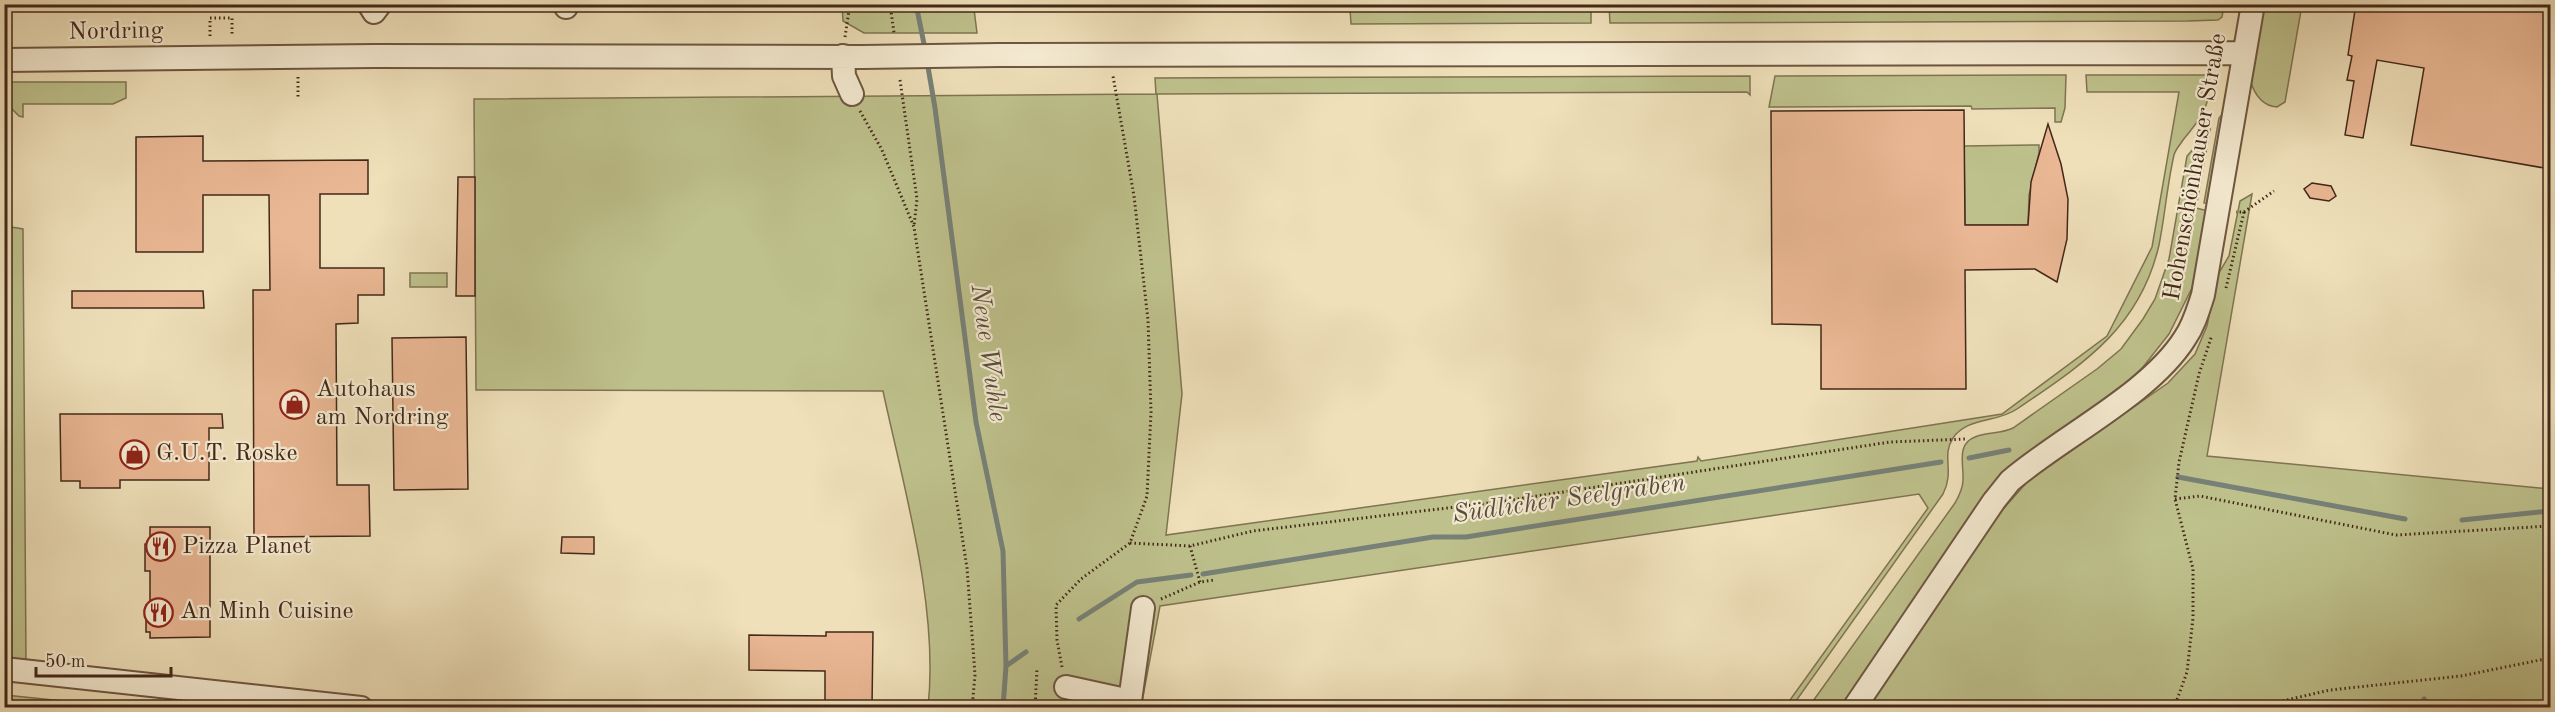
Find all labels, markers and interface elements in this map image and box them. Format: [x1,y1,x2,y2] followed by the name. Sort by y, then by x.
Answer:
[68,19,164,45] street label: Nordring
[2161,31,2231,303] street label: Hohenschönhauser Straße
[965,282,1011,423] water label: Neue Wuhle
[316,378,449,430] place label: Autohaus am Nordring
[279,388,311,420] shop icon: Autohaus am Nordring
[119,438,151,470] shop icon: G.U.T. Roske
[156,442,298,466] place label: G.U.T. Roske
[1451,470,1687,528] water label: Südlicher Seelgraben
[145,531,177,563] restaurant icon: Pizza Planet
[182,535,312,559] place label: Pizza Planet
[143,596,175,628] restaurant icon: An Minh Cuisine
[180,600,354,624] place label: An Minh Cuisine
[36,640,171,678] scale bar
[45,653,85,671] text: 50 m

